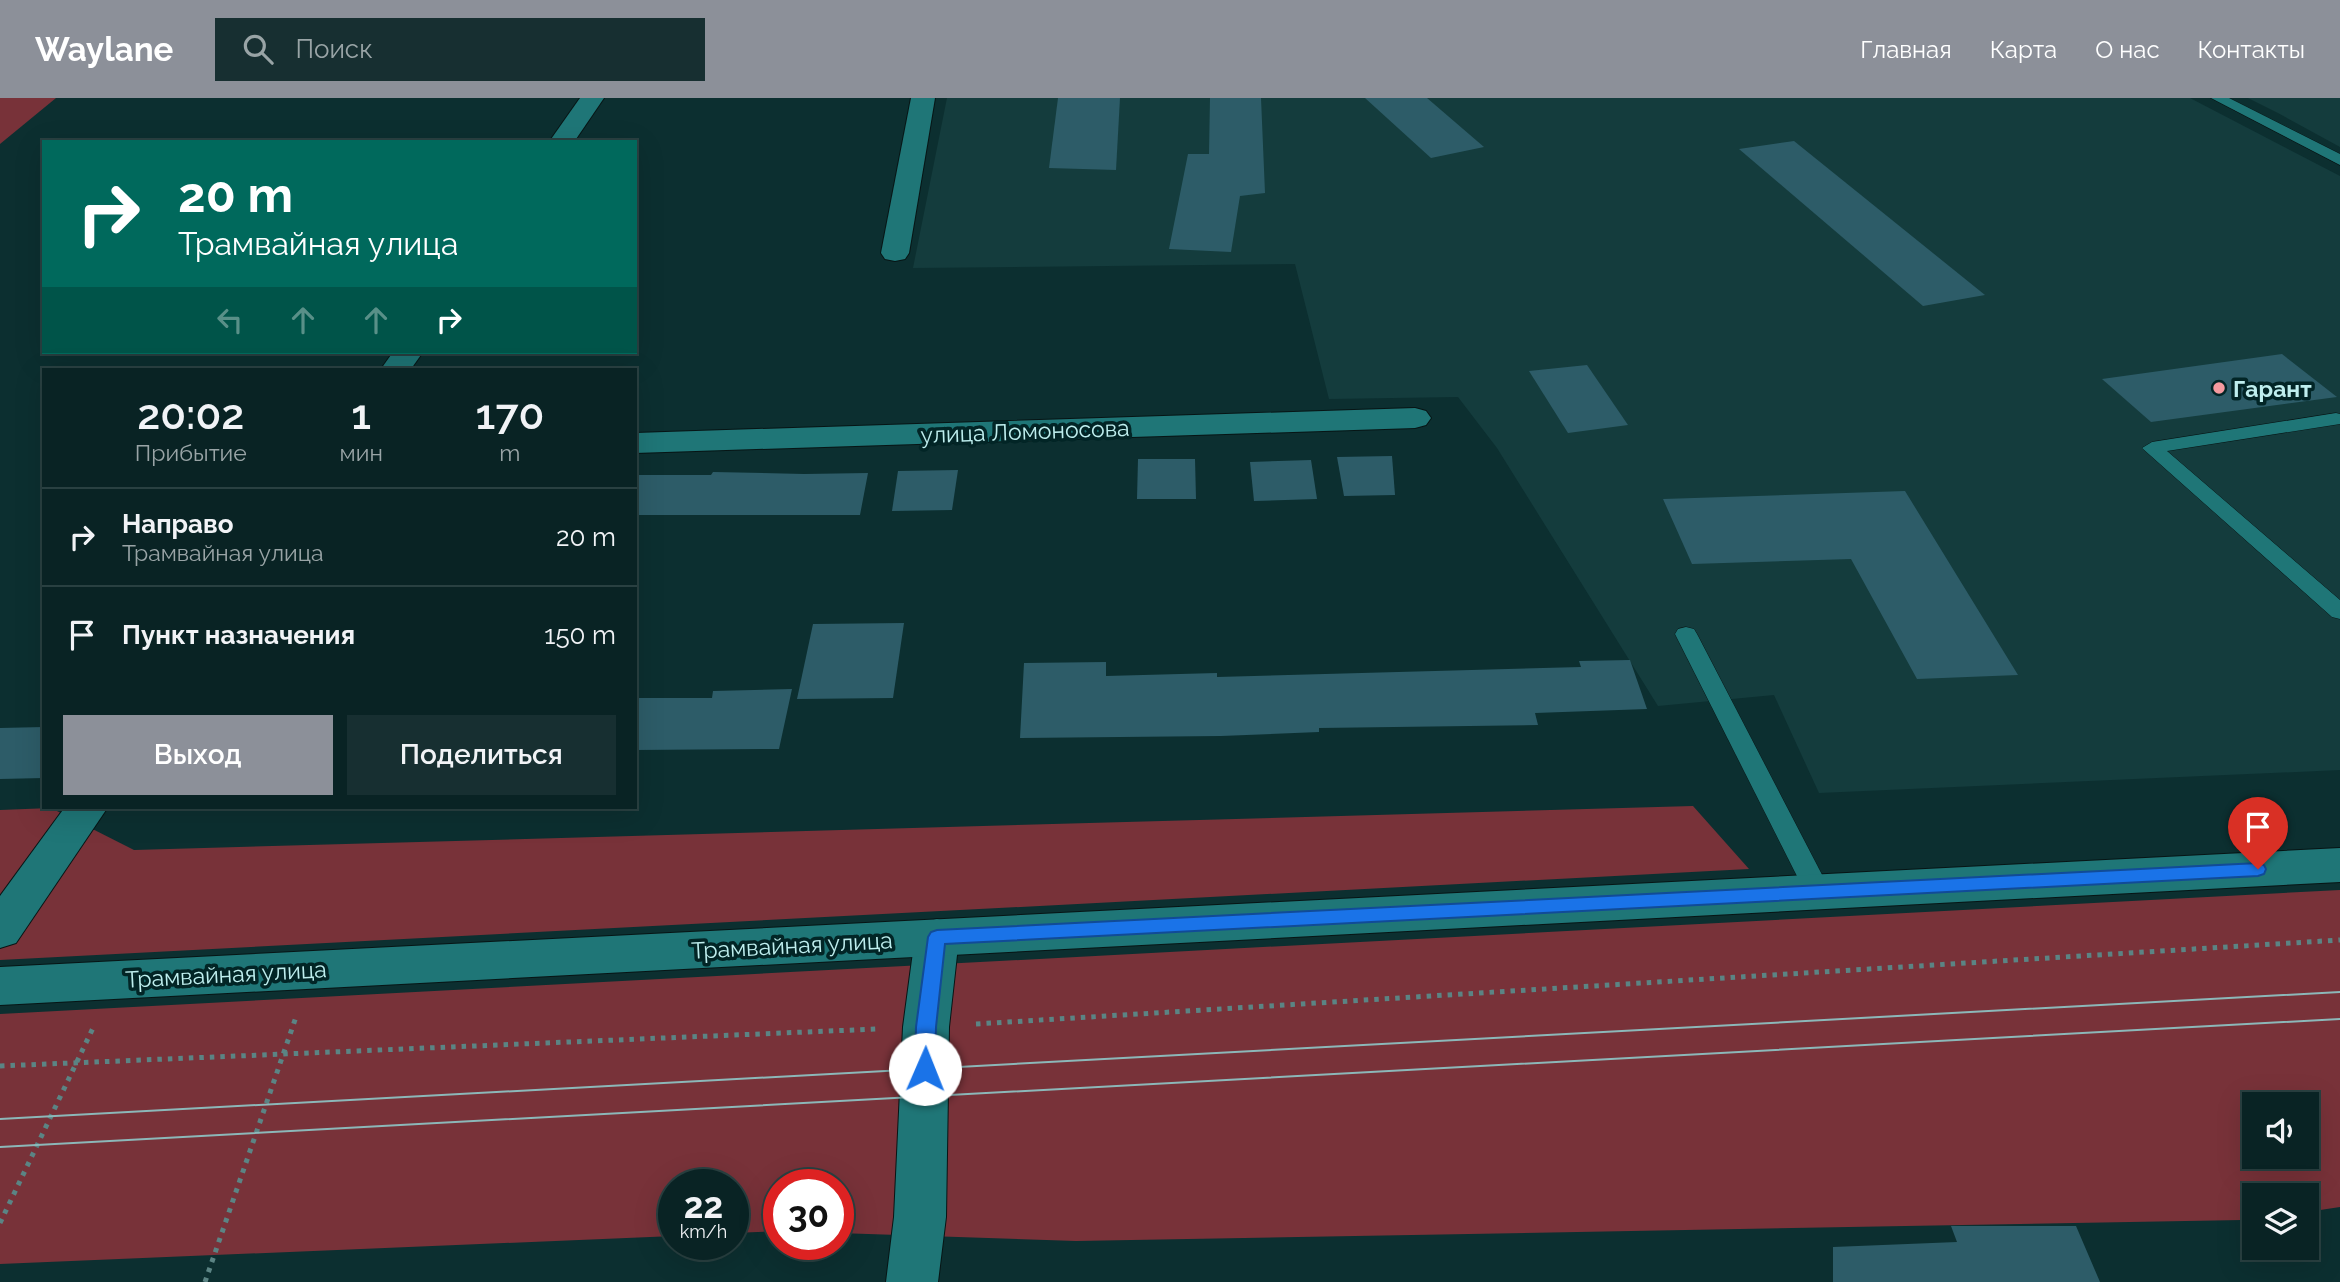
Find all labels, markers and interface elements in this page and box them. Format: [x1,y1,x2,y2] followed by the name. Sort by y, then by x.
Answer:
[215,18,705,81] search box
[35,30,173,69] text: Waylane
[239,30,277,68] icon: search
[295,34,373,64] text: Поиск
[1860,35,1952,64] text: Главная
[1990,35,2057,64] text: Карта
[2095,35,2160,64] text: О нас
[2198,35,2305,64] text: Контакты
[178,166,293,223] text: 20 m
[63,168,154,259] icon: right
[178,225,458,262] text: Трамвайная улица
[211,301,249,339] icon: left
[284,301,322,339] icon: ahead
[357,301,395,339] icon: ahead
[430,301,468,339] icon: right
[2233,375,2312,402] place label: Гарант
[2211,380,2227,396] marker: Гарант
[137,390,244,439] text: 20:02
[351,390,371,439] text: 1
[476,390,544,439] text: 170
[920,414,1130,448] street label: улица Ломоносова
[135,439,247,466] text: Прибытие
[340,439,383,466] text: мин
[499,439,520,466] text: m
[122,509,233,539] text: Направо
[63,518,101,556] icon: right
[556,522,616,552] text: 20 m
[122,539,323,566] text: Трамвайная улица
[63,616,101,654] icon: arrive
[122,620,355,650] text: Пункт назначения
[544,620,616,650] text: 150 m
[63,715,333,795] button: Выход
[347,715,616,795] button: Поделиться
[2228,797,2288,869] pin
[2239,808,2277,846] icon: arrive
[691,926,893,964] street label: Трамвайная улица
[125,955,327,993] street label: Трамвайная улица
[888,1032,962,1106] position arrow
[2242,1092,2319,1260] map controls
[2242,1092,2319,1169] button: sound
[763,1169,854,1260] speed limit sign: 30
[2242,1183,2319,1260] button: layers
[684,1185,723,1226] text: 22
[680,1221,727,1242] text: km/h

